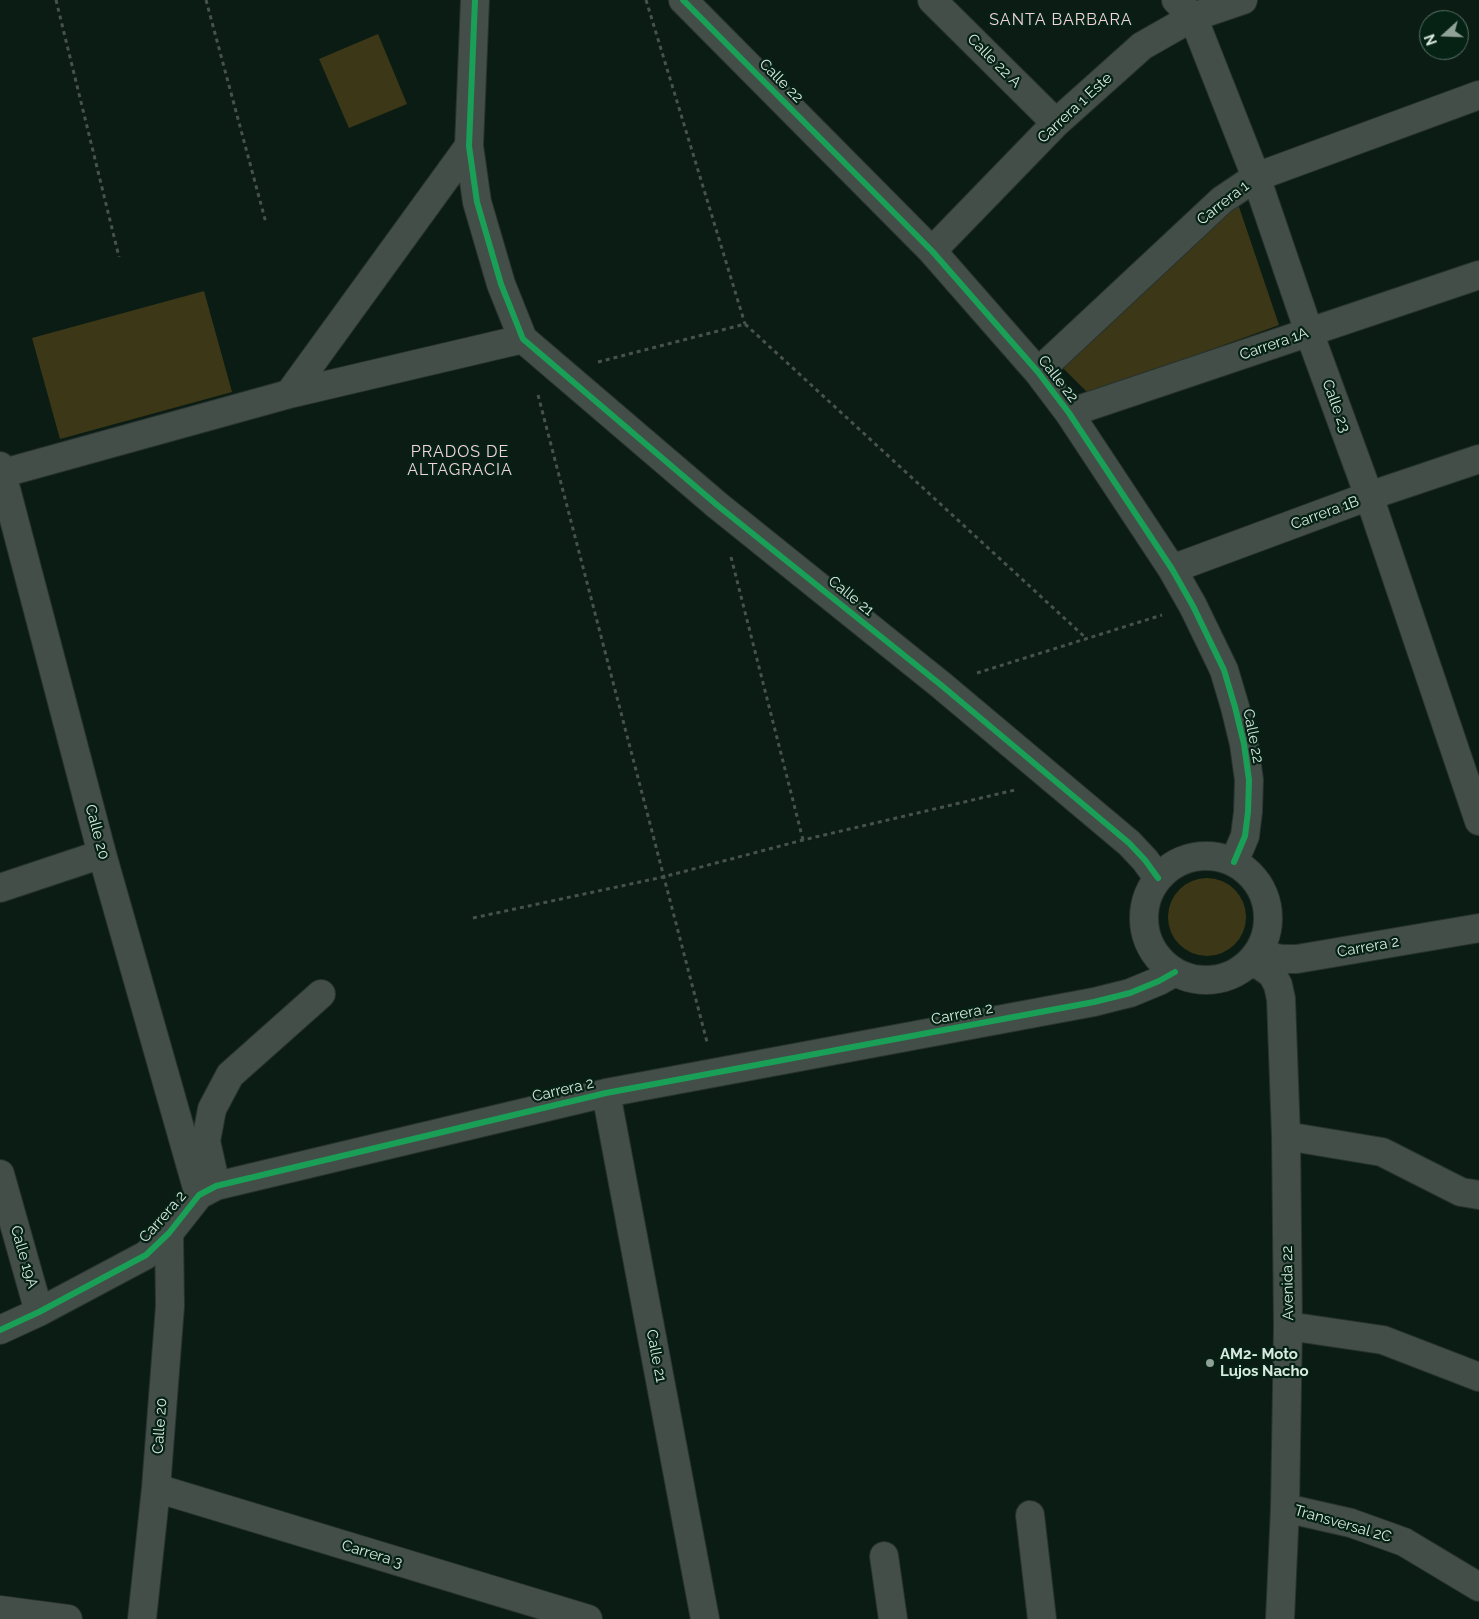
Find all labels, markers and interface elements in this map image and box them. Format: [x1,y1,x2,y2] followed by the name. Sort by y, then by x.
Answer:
[988,10,1134,30] district label: SANTA BARBARA
[1419,10,1469,60] north arrow
[963,30,1025,92] street label: Calle 22 A
[1421,32,1440,48] text: N
[755,55,807,107] street label: Calle 22
[1034,69,1116,147] street label: Carrera 1 Este
[1193,177,1253,229] street label: Carrera 1
[1237,324,1311,364] street label: Carrera 1A
[1034,352,1082,406] street label: Calle 22
[1318,377,1354,435] street label: Calle 23
[406,442,514,480] district label: PRADOS DE ALTAGRACIA
[1288,492,1362,534] street label: Carrera 1B
[825,572,877,620] street label: Calle 21
[1239,707,1267,765] street label: Calle 22
[81,803,113,861] street label: Calle 20
[1336,933,1400,961] street label: Carrera 2
[930,999,994,1029] street label: Carrera 2
[530,1074,596,1106] street label: Carrera 2
[136,1187,190,1247] street label: Carrera 2
[6,1223,42,1291] street label: Calle 19A
[1278,1245,1298,1321] street label: Avenida 22
[642,1328,670,1384] street label: Calle 21
[1220,1345,1309,1380] place label: AM2- Moto Lujos Nacho
[1204,1357,1216,1369] marker: AM2- Moto Lujos Nacho
[149,1397,171,1455] street label: Calle 20
[1292,1502,1394,1546] street label: Transversal 2C
[339,1536,405,1572] street label: Carrera 3

